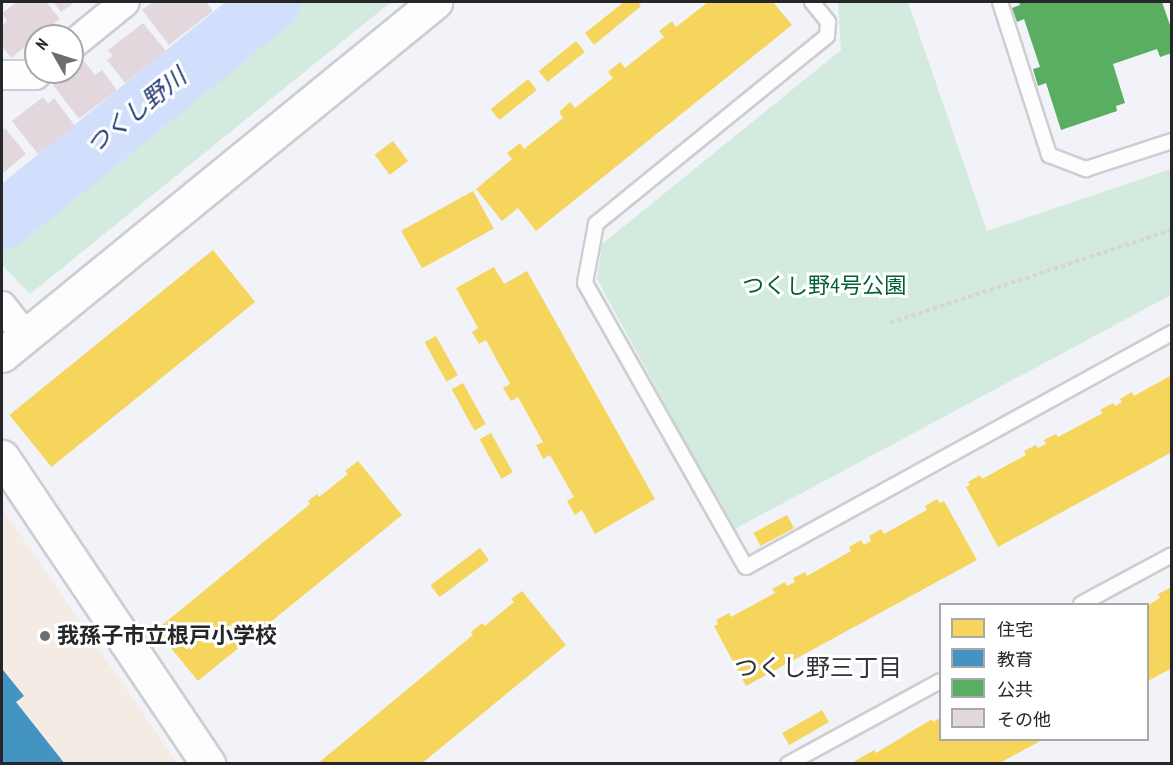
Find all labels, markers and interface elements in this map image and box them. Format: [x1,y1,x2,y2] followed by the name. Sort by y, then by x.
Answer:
[24,24,84,84] north arrow
[31,34,52,54] text: N
[80,62,192,160] water label: つくし野川
[742,273,906,299] park label: つくし野4号公園
[939,603,1149,741] legend
[997,618,1033,641] text: 住宅
[57,623,277,649] place label: 我孫子市立根戸小学校
[38,629,52,643] marker: 我孫子市立根戸小学校
[997,648,1033,671] text: 教育
[734,654,902,682] district label: つくし野三丁目
[997,678,1033,701] text: 公共
[997,708,1051,731] text: その他

